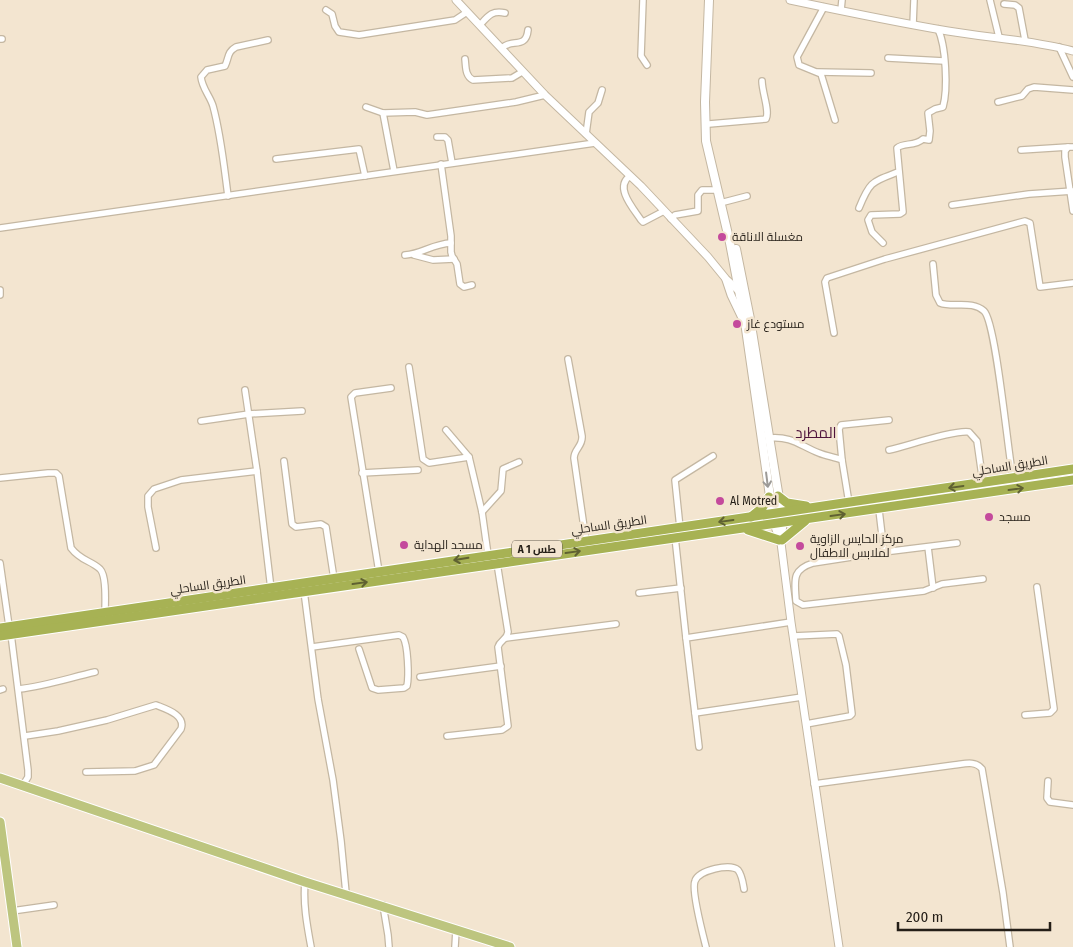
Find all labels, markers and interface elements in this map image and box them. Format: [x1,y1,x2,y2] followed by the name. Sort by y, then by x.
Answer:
[732,230,803,244] place label: مغسلة الاناقة
[716,231,728,243] marker: مغسلة الاناقة
[746,317,805,332] place label: مستودع غاز
[731,318,743,330] marker: مستودع غاز
[795,424,837,442] district label: المطرد
[971,453,1049,482] street label: الطريق الساحلي
[762,472,772,488] one-way arrow
[948,482,964,492] one-way arrow
[1007,484,1023,494] one-way arrow
[730,494,777,508] place label: Al Motred
[714,495,726,507] marker: Al Motred
[829,510,845,520] one-way arrow
[999,510,1031,524] place label: مسجد
[983,511,995,523] marker: مسجد
[570,513,648,540] street label: الطريق الساحلي
[718,517,734,527] one-way arrow
[810,532,904,560] place label: مركز الحايس الزاوية لملابس الاطفال
[414,538,483,552] place label: مسجد الهداية
[398,539,410,551] marker: مسجد الهداية
[512,540,562,558] road number: A 1 طس
[794,540,806,552] marker: مركز الحايس الزاوية لملابس الاطفال
[564,547,580,557] one-way arrow
[453,555,469,565] one-way arrow
[169,573,247,600] street label: الطريق الساحلي
[352,578,368,588] one-way arrow
[898,900,1050,932] scale bar
[906,908,943,926] text: 200 m

